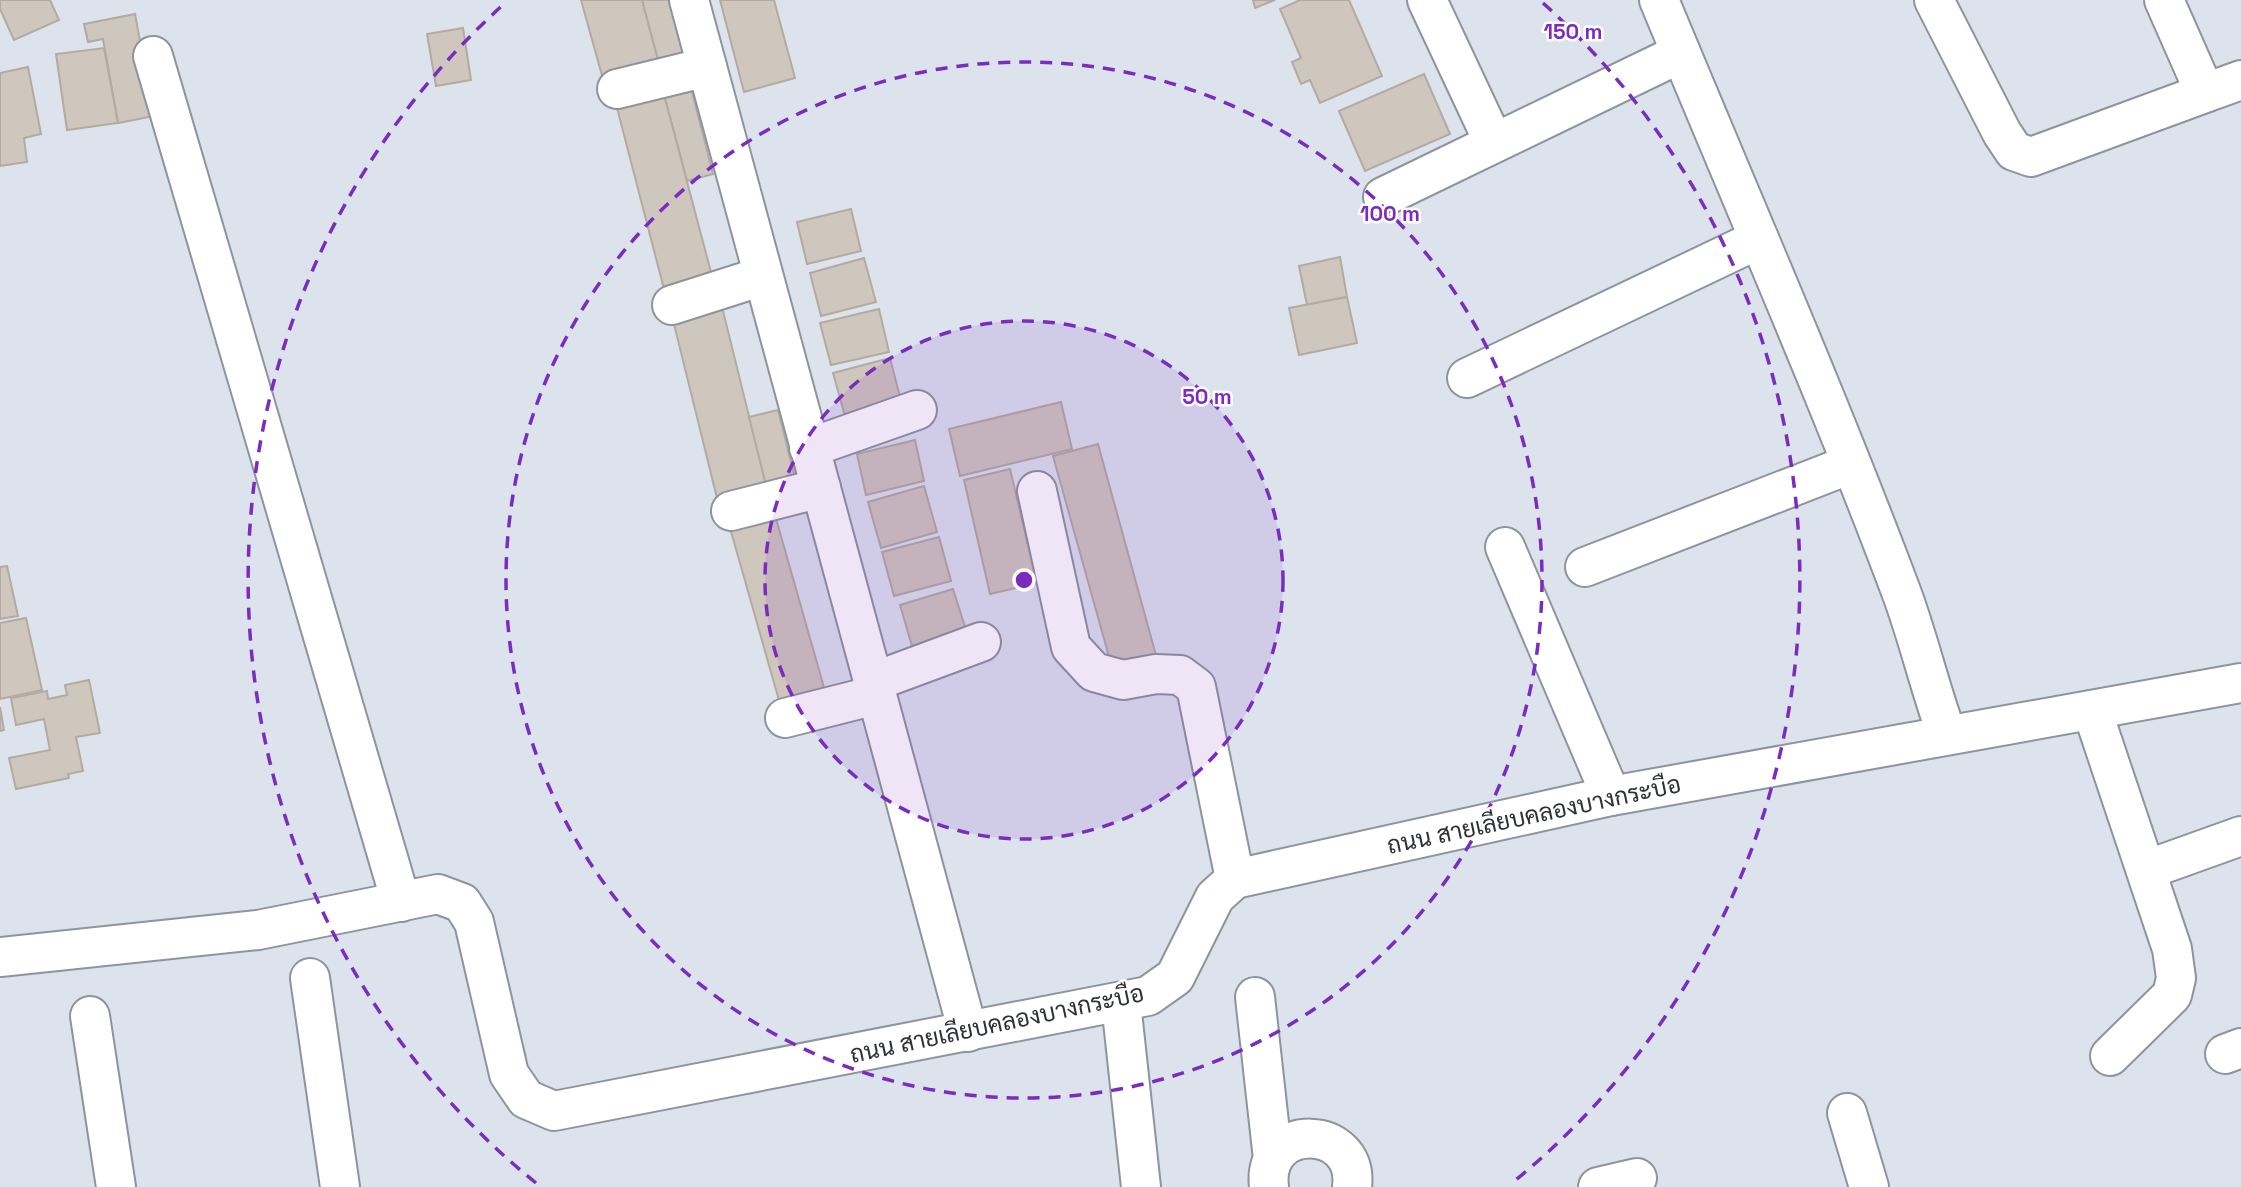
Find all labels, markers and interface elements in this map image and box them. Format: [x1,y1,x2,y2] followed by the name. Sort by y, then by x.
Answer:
[1544,18,1602,45] text: 150 m
[1360,200,1420,227] text: 100 m
[1182,383,1232,410] text: 50 m
[1012,568,1036,592] centre of rings
[1384,768,1684,861] street label: ถนน สายเลียบคลองบางกระบือ
[847,977,1147,1070] street label: ถนน สายเลียบคลองบางกระบือ

